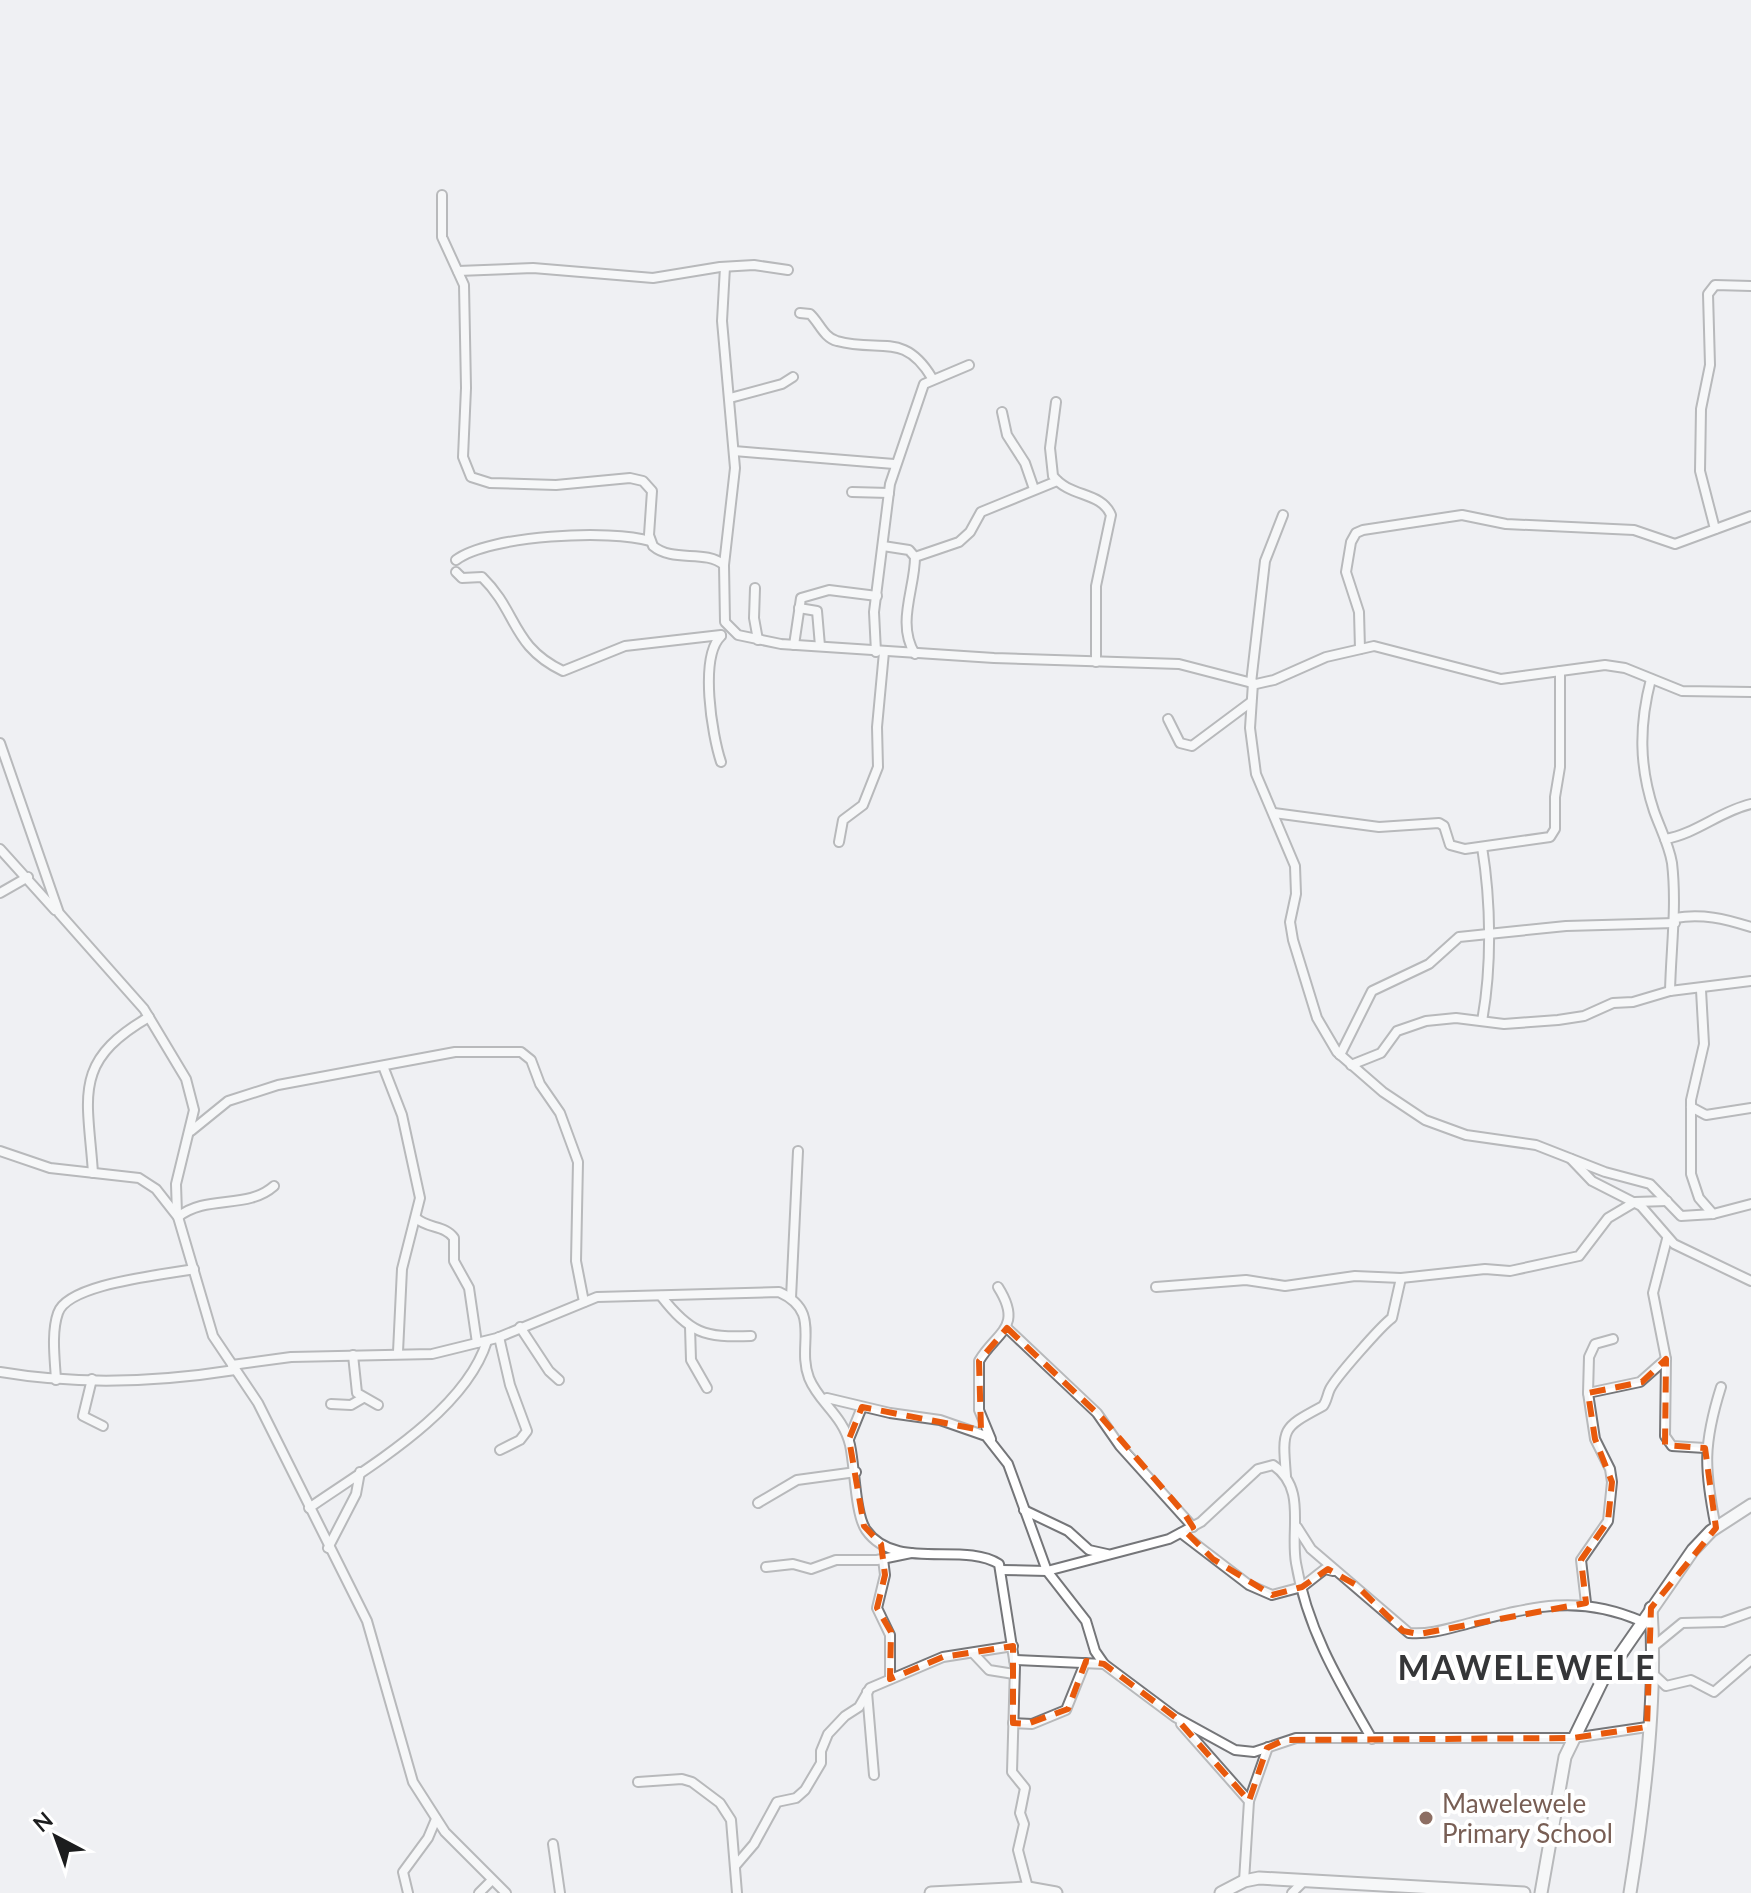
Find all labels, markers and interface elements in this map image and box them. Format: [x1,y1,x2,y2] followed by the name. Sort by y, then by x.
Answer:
[1397,1646,1657,1687] district label: MAWELEWELE
[1442,1787,1613,1849] place label: Mawelewele Primary School
[16,1797,96,1877] north arrow
[27,1806,58,1837] text: N
[1417,1809,1435,1827] marker: Mawelewele Primary School

